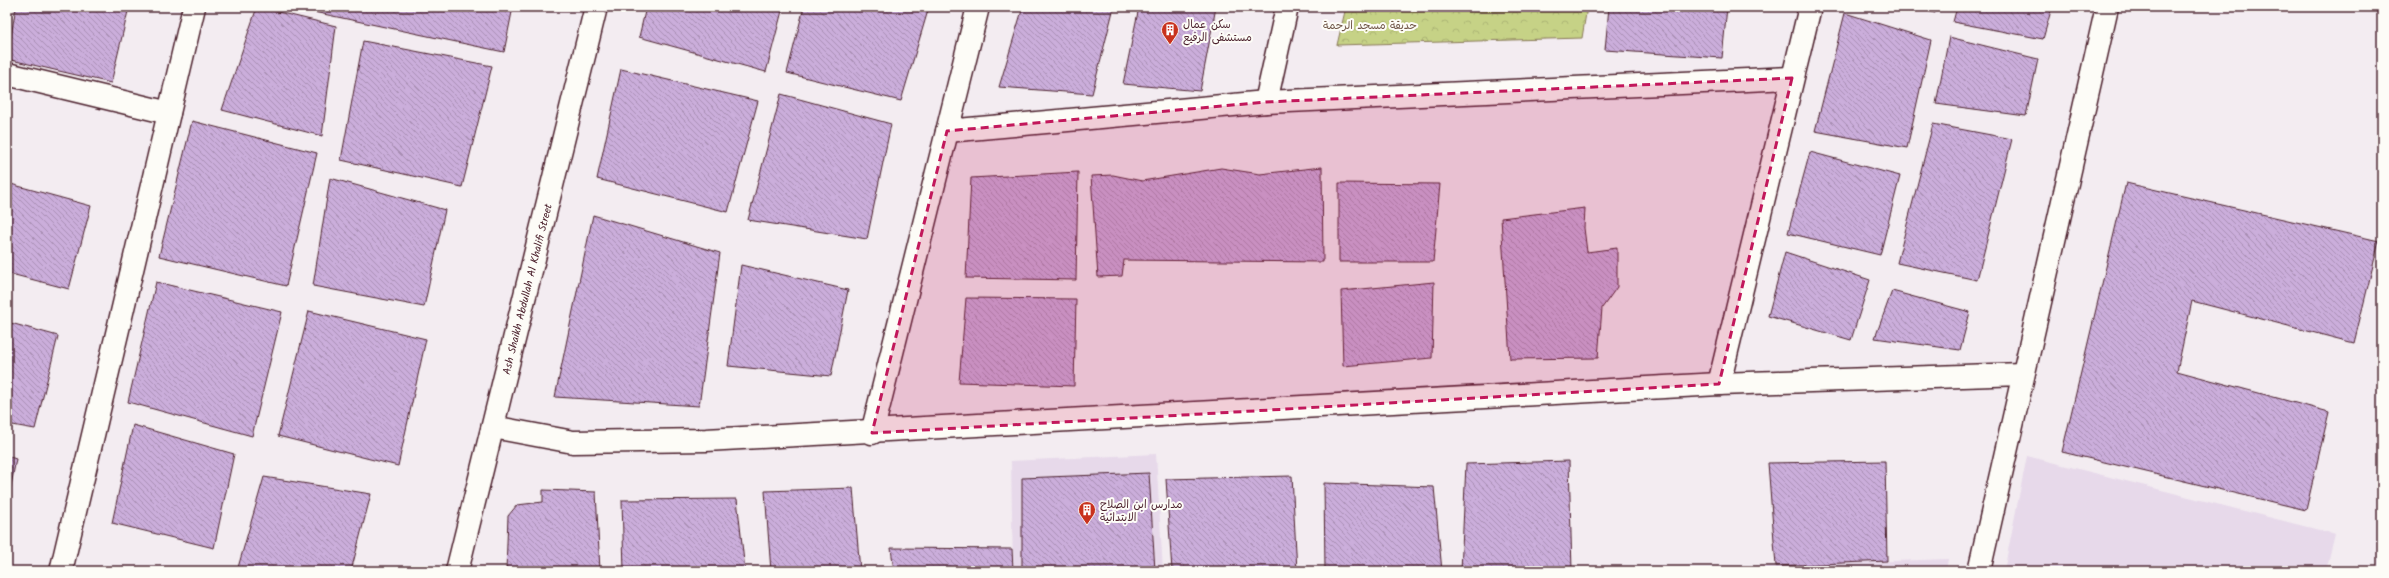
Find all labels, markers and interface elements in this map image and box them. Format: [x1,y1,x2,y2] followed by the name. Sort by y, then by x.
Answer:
[1183,16,1252,47] place label: سكن عمال مستشفى الرفيع
[1323,17,1417,35] park label: حديقة مسجد الرحمة
[1160,20,1180,45] building icon: سكن عمال مستشفى الرفيع
[498,201,558,377] street label: Ash Shaikh Abdullah Al Khalifi Street
[1100,496,1182,527] place label: مدارس ابن الصلاح الابتدائية
[1077,500,1097,525] building icon: مدارس ابن الصلاح الابتدائية

